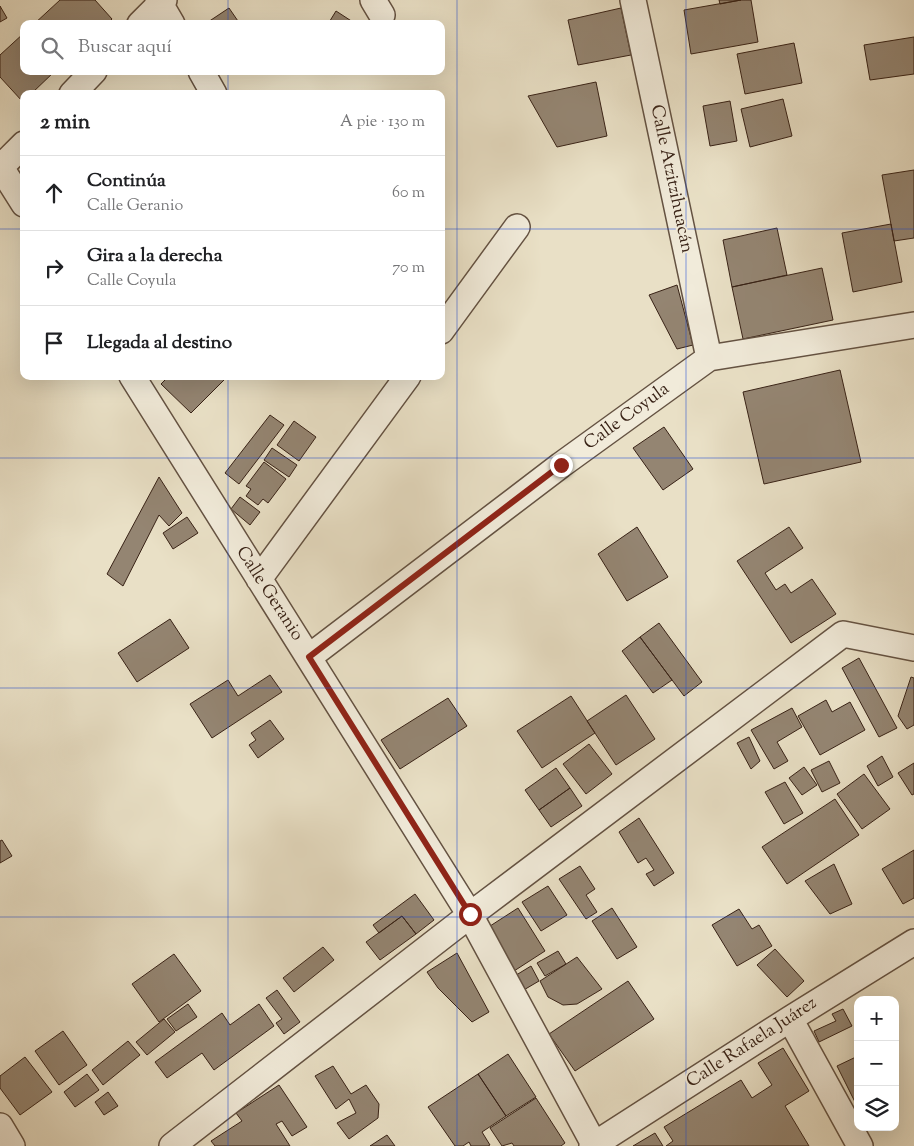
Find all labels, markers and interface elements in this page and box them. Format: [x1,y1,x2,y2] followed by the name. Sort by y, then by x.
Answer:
[20,20,445,75] search box
[38,34,66,62] icon: search
[78,34,172,61] text: Buscar aquí
[643,102,699,256] street label: Calle Atzitzihuacán
[40,108,90,138] text: 2 min
[340,111,425,134] text: A pie · 130 m
[87,168,166,195] text: Continúa
[40,179,68,207] icon: ahead
[392,182,425,205] text: 60 m
[87,195,183,218] text: Calle Geranio
[87,243,222,270] text: Gira a la derecha
[40,254,68,282] icon: right
[392,257,425,280] text: 70 m
[87,270,176,293] text: Calle Coyula
[40,329,68,357] icon: arrive
[87,330,232,357] text: Llegada al destino
[579,377,675,457] street label: Calle Coyula
[550,454,573,477] route end
[229,542,309,647] street label: Calle Geranio
[459,903,482,926] route start
[682,991,823,1095] street label: Calle Rafaela Juárez
[854,996,899,1131] map controls
[854,996,899,1041] button: +
[854,1041,899,1086] button: −
[854,1086,899,1131] button: layers

